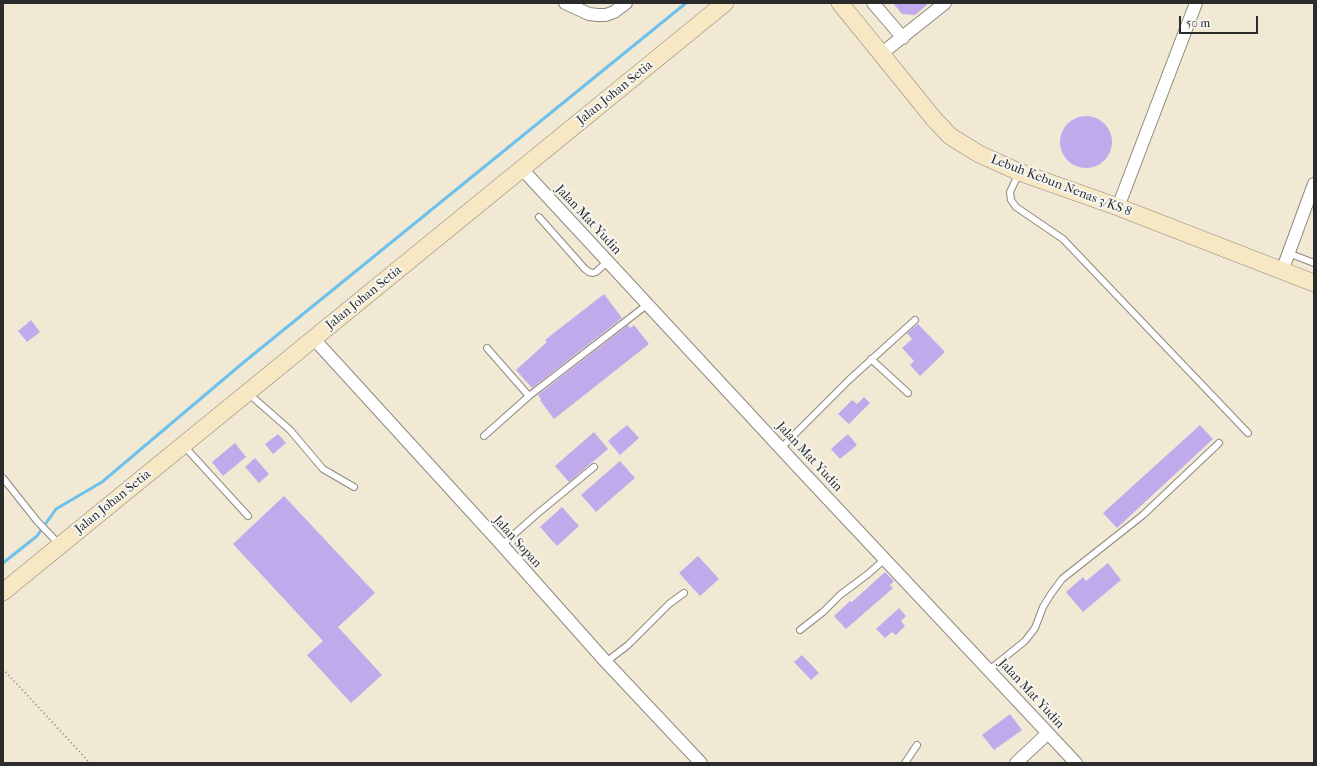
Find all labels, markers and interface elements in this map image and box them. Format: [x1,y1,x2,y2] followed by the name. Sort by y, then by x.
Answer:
[1181,8,1260,34] scale bar
[1186,16,1210,30] text: 50 m
[574,58,656,128] street label: Jalan Johan Setia
[988,152,1134,220] street label: Lebuh Kebun Nenas 3/KS 8
[552,182,624,258] street label: Jalan Mat Yudin
[323,263,405,333] street label: Jalan Johan Setia
[773,419,845,495] street label: Jalan Mat Yudin
[72,467,154,537] street label: Jalan Johan Setia
[490,513,544,571] street label: Jalan Sopan
[995,656,1067,732] street label: Jalan Mat Yudin

